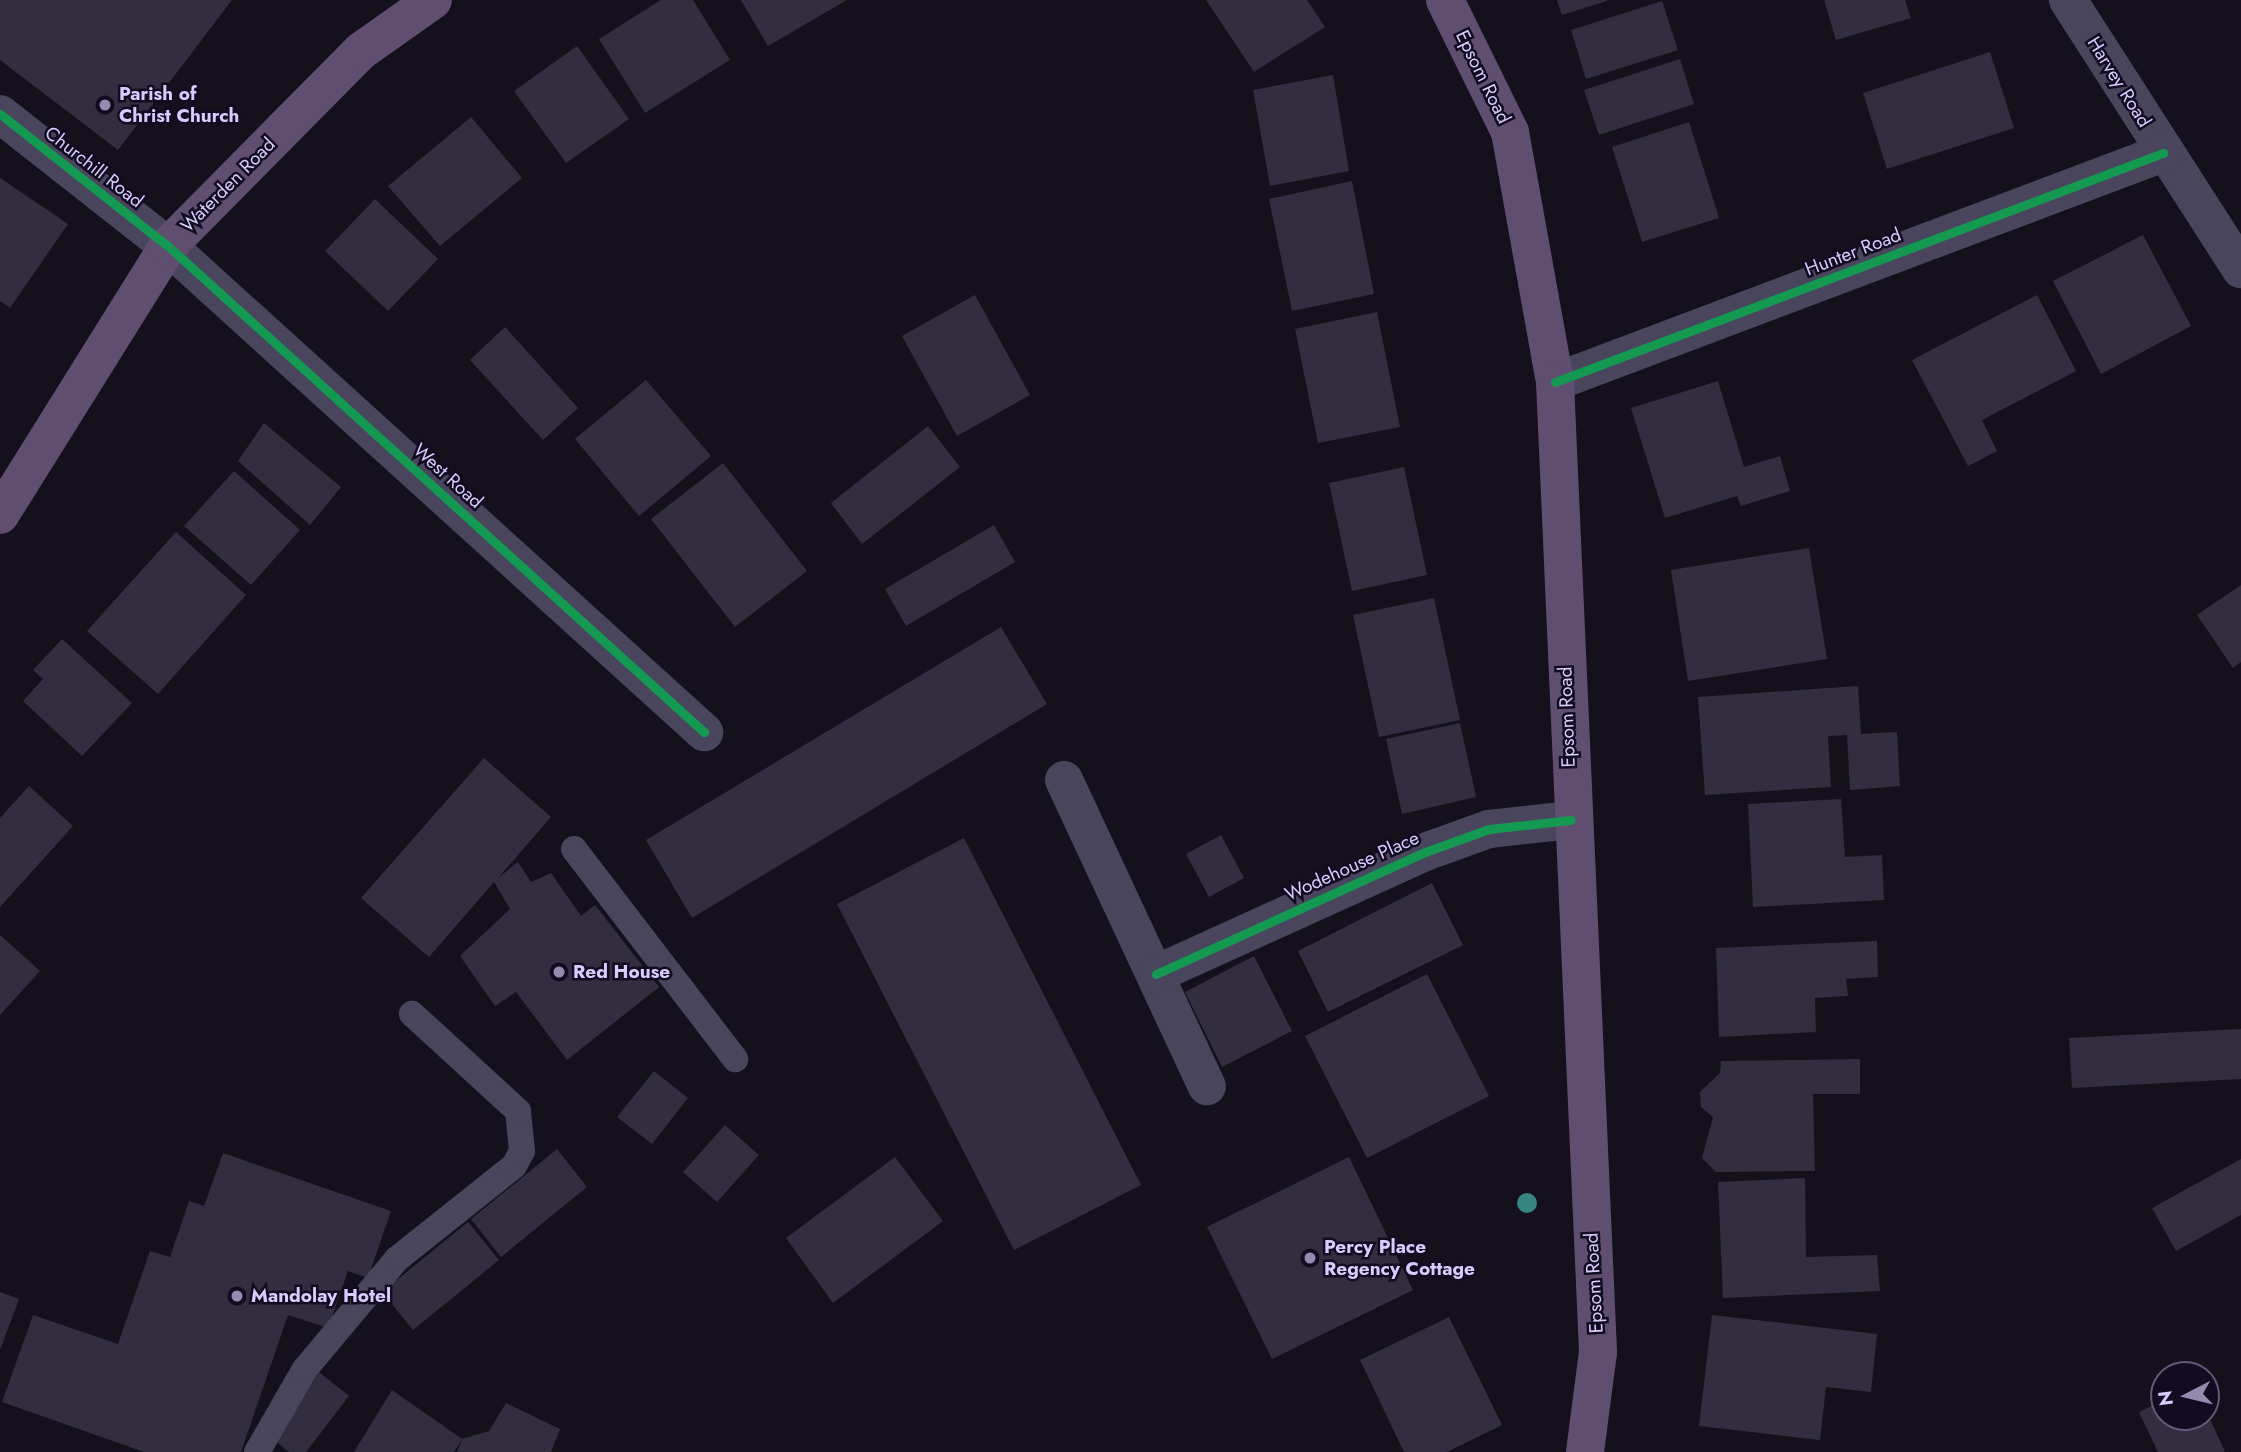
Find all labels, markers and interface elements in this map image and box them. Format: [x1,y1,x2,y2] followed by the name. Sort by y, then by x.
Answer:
[1451,27,1515,127] street label: Epsom Road
[2082,33,2156,131] street label: Harvey Road
[119,83,239,127] place label: Parish of Christ Church
[97,97,113,113] marker: Parish of Christ Church
[40,122,148,212] street label: Churchill Road
[176,133,280,237] street label: Waterden Road
[1802,223,1904,281] street label: Hunter Road
[408,439,488,513] street label: West Road
[1554,666,1580,768] street label: Epsom Road
[1281,826,1423,906] street label: Wodehouse Place
[573,961,670,983] place label: Red House
[551,964,567,980] marker: Red House
[1580,1232,1608,1334] street label: Epsom Road
[1324,1236,1475,1280] place label: Percy Place Regency Cottage
[1302,1250,1318,1266] marker: Percy Place Regency Cottage
[251,1285,391,1307] place label: Mandolay Hotel
[229,1288,245,1304] marker: Mandolay Hotel
[2150,1361,2220,1431] north arrow
[2151,1389,2180,1408] text: N

